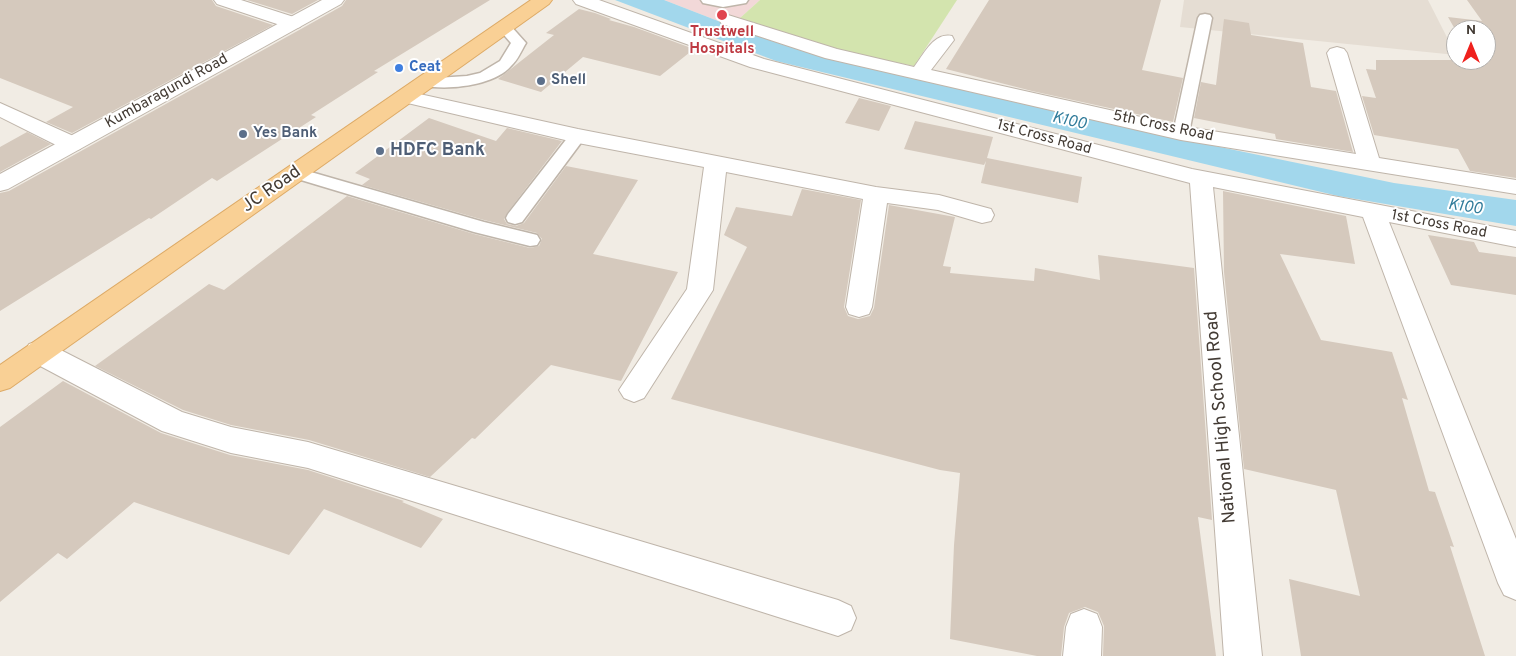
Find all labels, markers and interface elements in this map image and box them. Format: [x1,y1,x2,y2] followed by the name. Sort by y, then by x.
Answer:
[715,8,729,22] marker: Trustwell Hospitals
[1446,20,1496,70] north arrow
[1466,22,1476,39] text: N
[689,24,755,59] place label: Trustwell Hospitals
[102,51,232,133] street label: Kumbaragundi Road
[409,59,441,77] place label: Ceat
[393,62,405,74] marker: Ceat
[551,72,586,90] place label: Shell
[535,75,547,87] marker: Shell
[1111,108,1215,146] street label: 5th Cross Road
[1050,109,1088,135] water label: K100
[995,117,1093,159] street label: 1st Cross Road
[253,125,317,143] place label: Yes Bank
[237,128,249,140] marker: Yes Bank
[390,140,485,162] place label: HDFC Bank
[374,145,386,157] marker: HDFC Bank
[238,162,306,218] street label: JC Road
[1446,196,1484,220] water label: K100
[1390,207,1488,243] street label: 1st Cross Road
[1202,310,1242,524] street label: National High School Road

